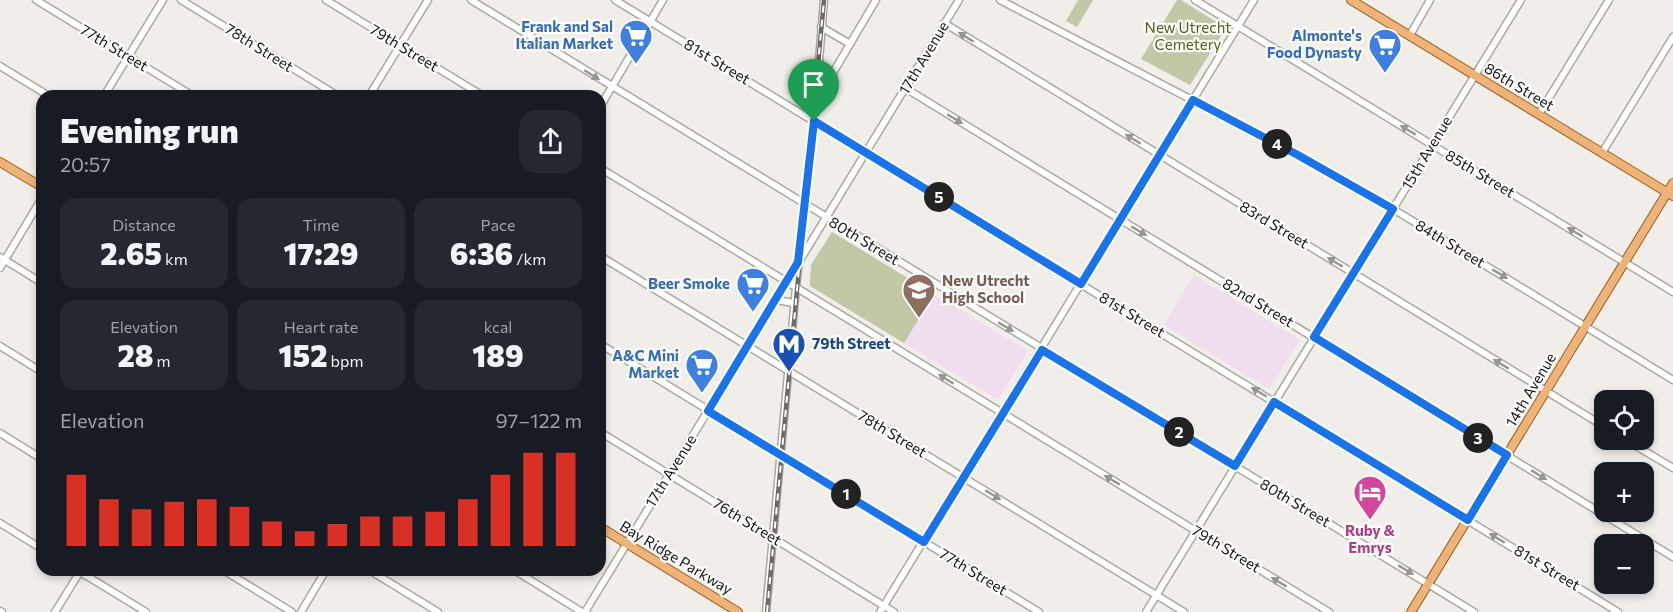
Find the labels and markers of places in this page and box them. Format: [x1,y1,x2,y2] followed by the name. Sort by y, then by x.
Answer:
[516,17,613,52] place label: Frank and Sal Italian Market
[618,18,654,65] supermarket icon: Frank and Sal Italian Market
[1267,26,1363,61] place label: Almonte's Food Dynasty
[1367,27,1403,74] supermarket icon: Almonte's Food Dynasty
[788,59,839,121] pin
[1262,129,1292,159] pin: 4
[924,182,954,212] pin: 5
[735,266,771,313] supermarket icon: Beer Smoke
[942,271,1030,306] place label: New Utrecht High School
[901,272,937,319] school or university icon: New Utrecht High School
[648,274,730,292] place label: Beer Smoke
[771,326,807,373] metro station icon: 79th Street
[812,334,891,352] place label: 79th Street
[612,346,679,381] place label: A&C Mini Market
[684,347,720,394] supermarket icon: A&C Mini Market
[1164,417,1194,447] pin: 2
[1463,423,1493,453] pin: 3
[1352,474,1388,521] hotel icon: Ruby & Emrys
[831,479,861,509] pin: 1
[1345,521,1396,556] place label: Ruby & Emrys

